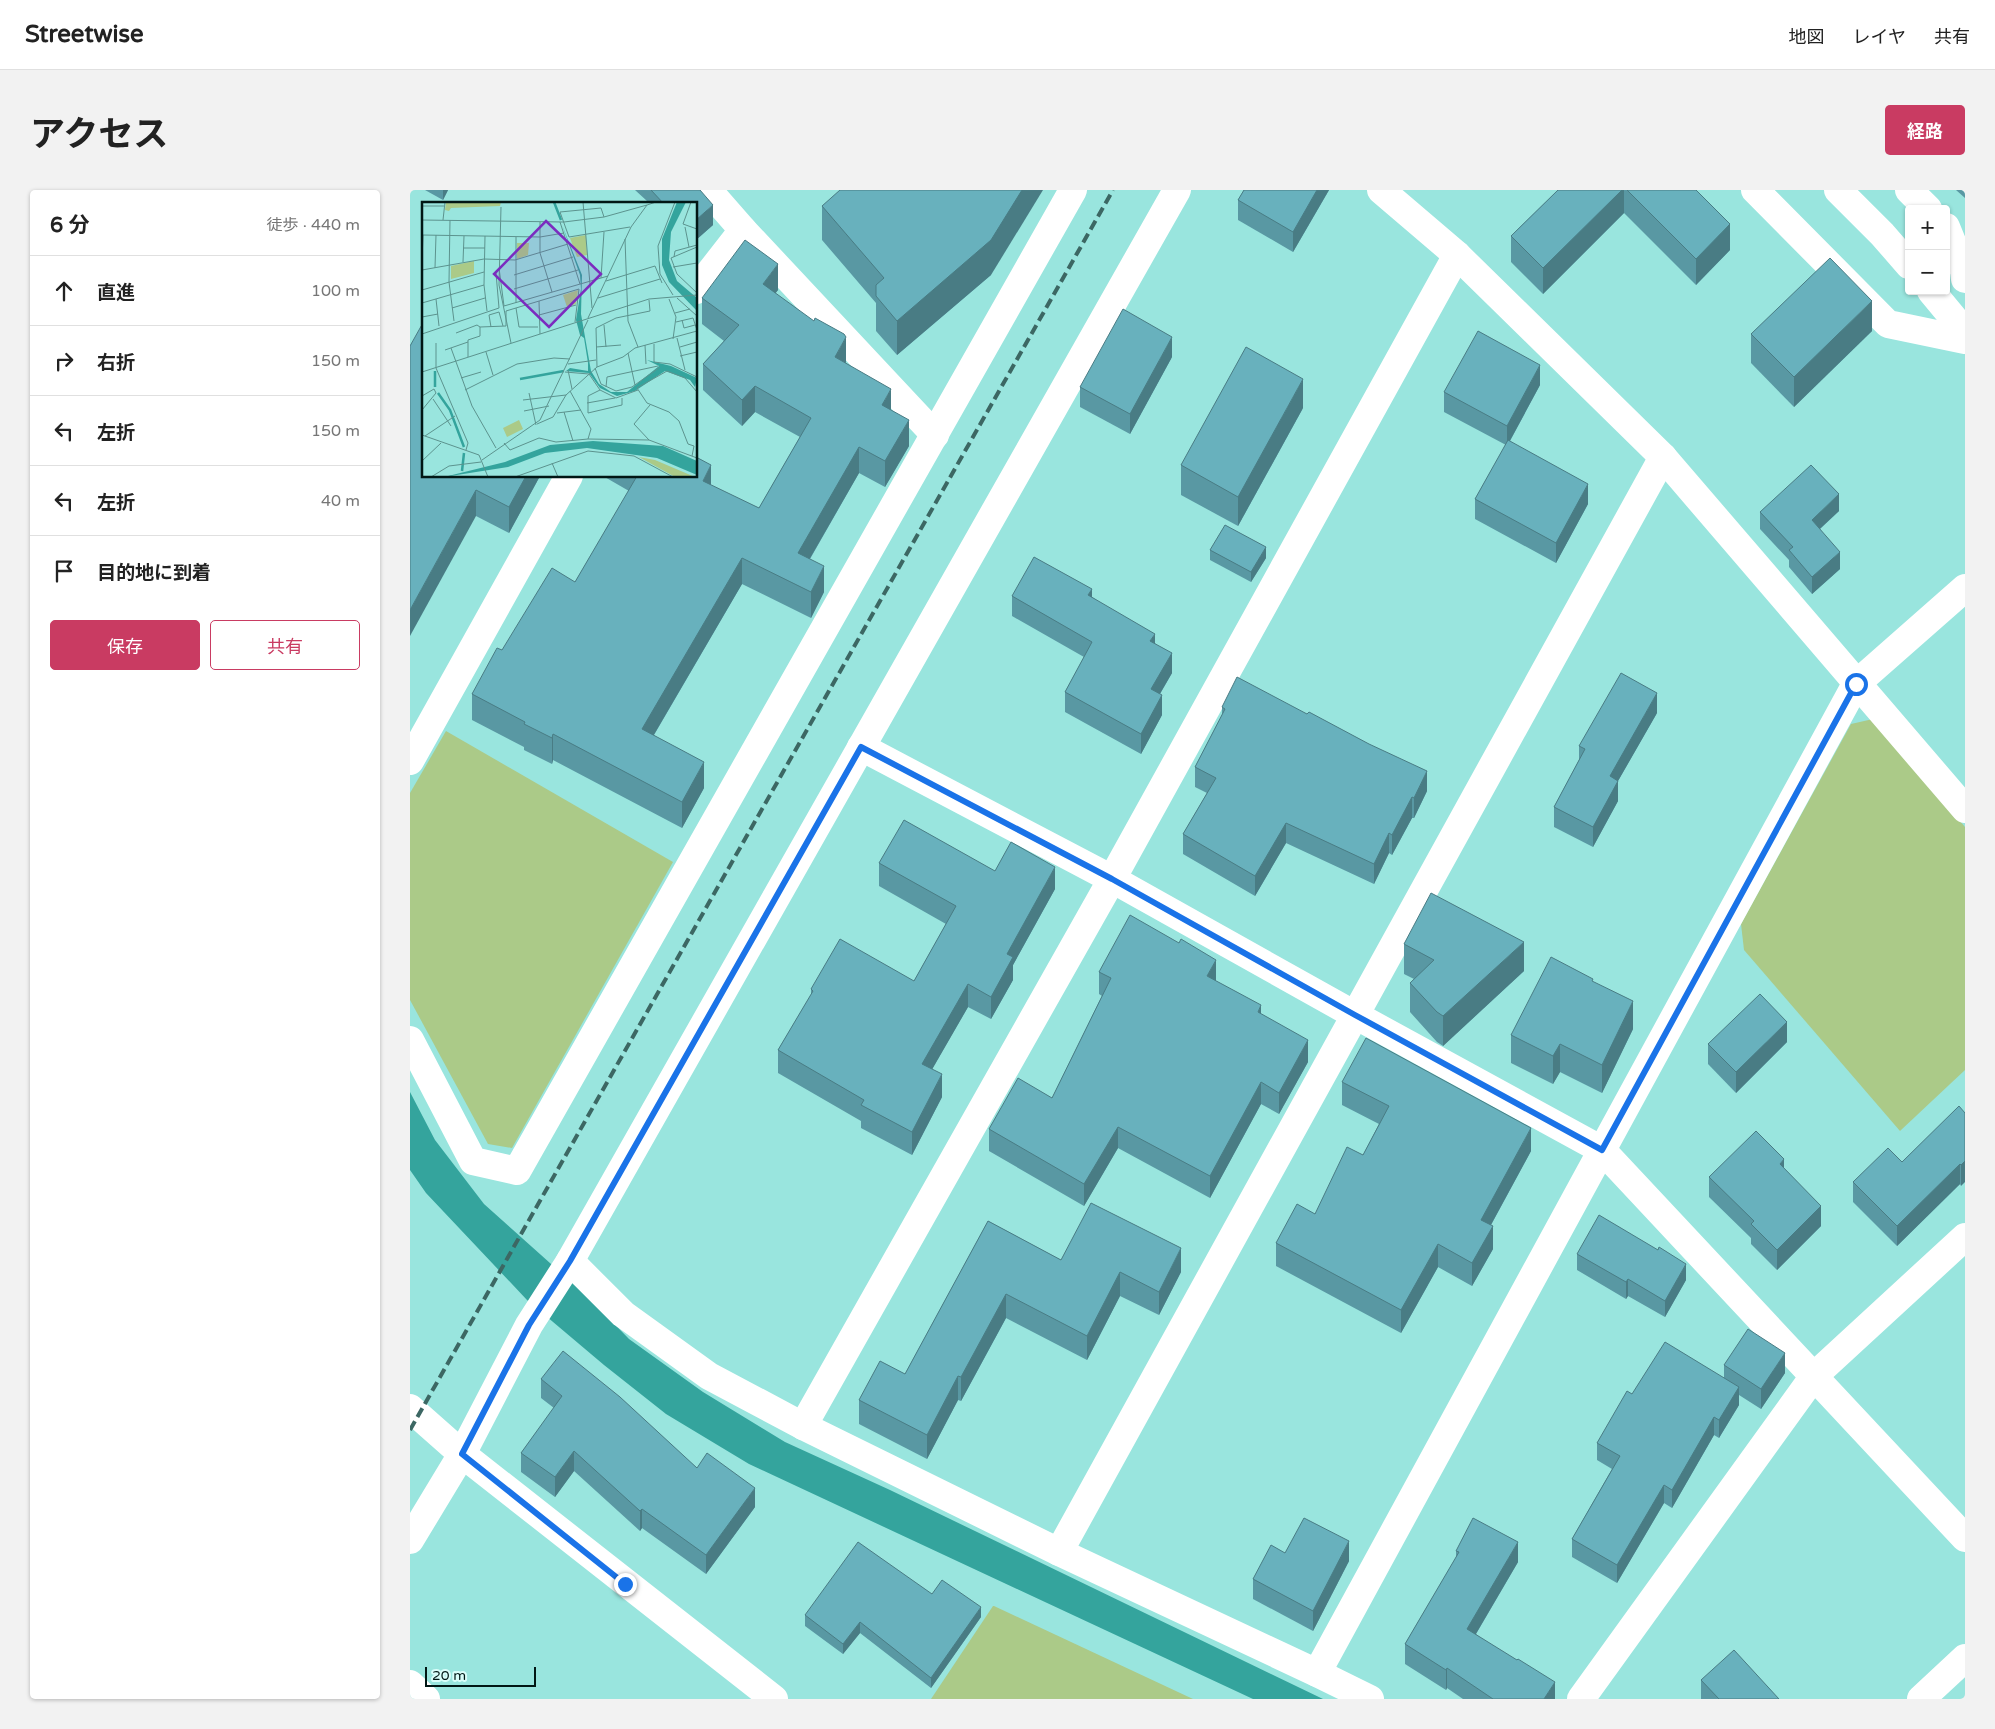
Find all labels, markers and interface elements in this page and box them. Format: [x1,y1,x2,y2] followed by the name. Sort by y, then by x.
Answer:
[25,20,144,49] text: Streetwise
[1789,26,1825,48] text: 地図
[1853,26,1906,48] text: レイヤ
[1934,26,1970,48] text: 共有
[1885,105,1965,155] button: 経路
[30,114,168,156] text: アクセス
[422,202,698,478] inset map
[1905,205,1950,295] map controls
[1905,205,1950,250] button: +
[50,213,90,238] text: 6 分
[267,215,360,235] text: 徒歩 · 440 m
[1905,250,1950,295] button: −
[50,277,78,305] icon: ahead
[311,281,360,301] text: 100 m
[97,282,135,304] text: 直進
[50,347,78,375] icon: right
[311,351,360,371] text: 150 m
[97,352,135,374] text: 右折
[50,417,78,445] icon: left
[311,421,360,441] text: 150 m
[97,422,135,444] text: 左折
[50,487,78,515] icon: left
[321,491,360,511] text: 40 m
[97,492,135,514] text: 左折
[50,557,78,585] icon: arrive
[97,562,211,584] text: 目的地に到着
[50,620,200,670] button: 保存
[210,620,360,670] button: 共有
[1845,673,1868,696] route start
[614,1573,637,1596] route end
[425,1664,536,1687] scale bar
[432,1667,466,1684] text: 20 m

